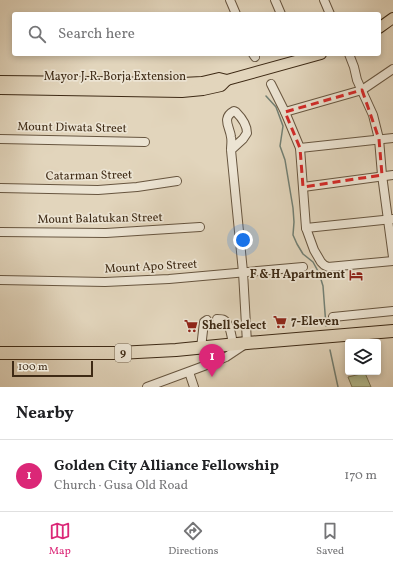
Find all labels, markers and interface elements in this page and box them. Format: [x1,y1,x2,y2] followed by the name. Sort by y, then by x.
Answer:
[12,12,381,56] search box
[26,23,48,45] icon: search
[58,24,135,45] text: Search here
[44,69,186,85] street label: Mayor J. R. Borja Extension
[17,119,127,137] street label: Mount Diwata Street
[46,167,132,185] street label: Catarman Street
[37,210,163,228] street label: Mount Balatukan Street
[233,230,253,250] your location
[104,257,198,277] street label: Mount Apo Street
[250,267,345,283] place label: F & H Apartment
[348,267,364,283] hotel icon: F & H Apartment
[272,314,288,330] supermarket icon: 7-Eleven
[291,314,339,330] place label: 7-Eleven
[183,318,199,334] supermarket icon: Shell Select
[202,318,267,334] place label: Shell Select
[345,339,381,375] map controls
[345,339,381,375] button: layers
[115,344,131,362] road number: 9
[199,344,225,377] pin: 1
[12,359,93,378] scale bar
[18,360,48,375] text: 100 m
[16,402,74,425] text: Nearby
[54,456,279,477] text: Golden City Alliance Fellowship
[26,467,32,485] text: 1
[344,467,377,485] text: 170 m
[54,477,188,495] text: Church · Gusa Old Road
[49,520,71,559] tab: Map
[168,520,219,559] tab: Directions
[316,520,344,559] tab: Saved

